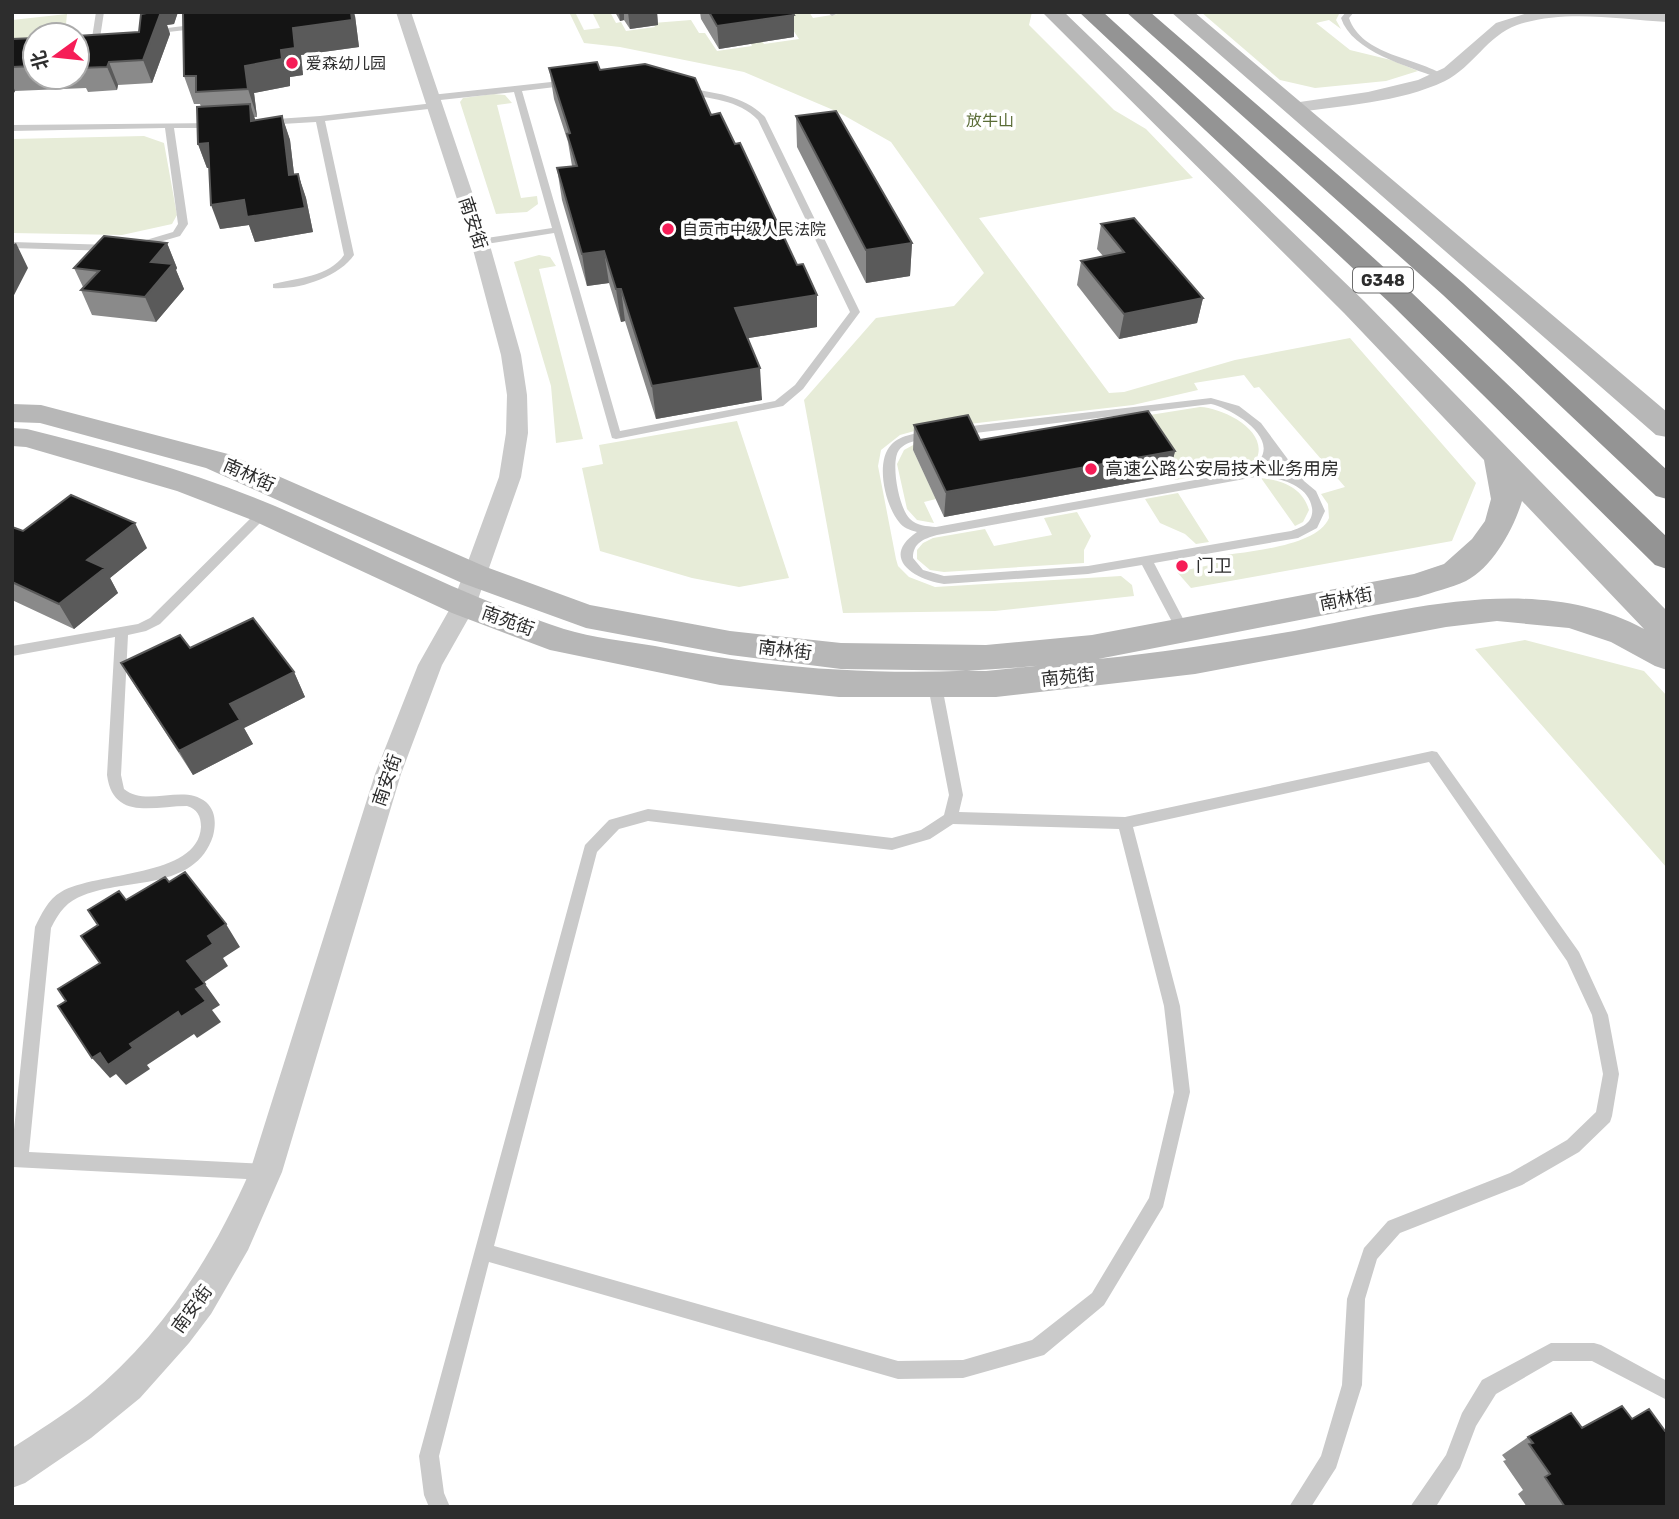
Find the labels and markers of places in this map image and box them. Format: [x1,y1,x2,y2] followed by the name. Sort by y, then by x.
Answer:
[306,54,386,73] place label: 爱森幼儿园
[284,55,300,71] marker: 爱森幼儿园
[682,220,826,239] place label: 自贡市中级人民法院
[660,221,676,237] marker: 自贡市中级人民法院
[1105,458,1339,480] place label: 高速公路公安局技术业务用房
[1083,461,1099,477] marker: 高速公路公安局技术业务用房
[1196,555,1232,577] place label: 门卫
[1174,558,1190,574] marker: 门卫

